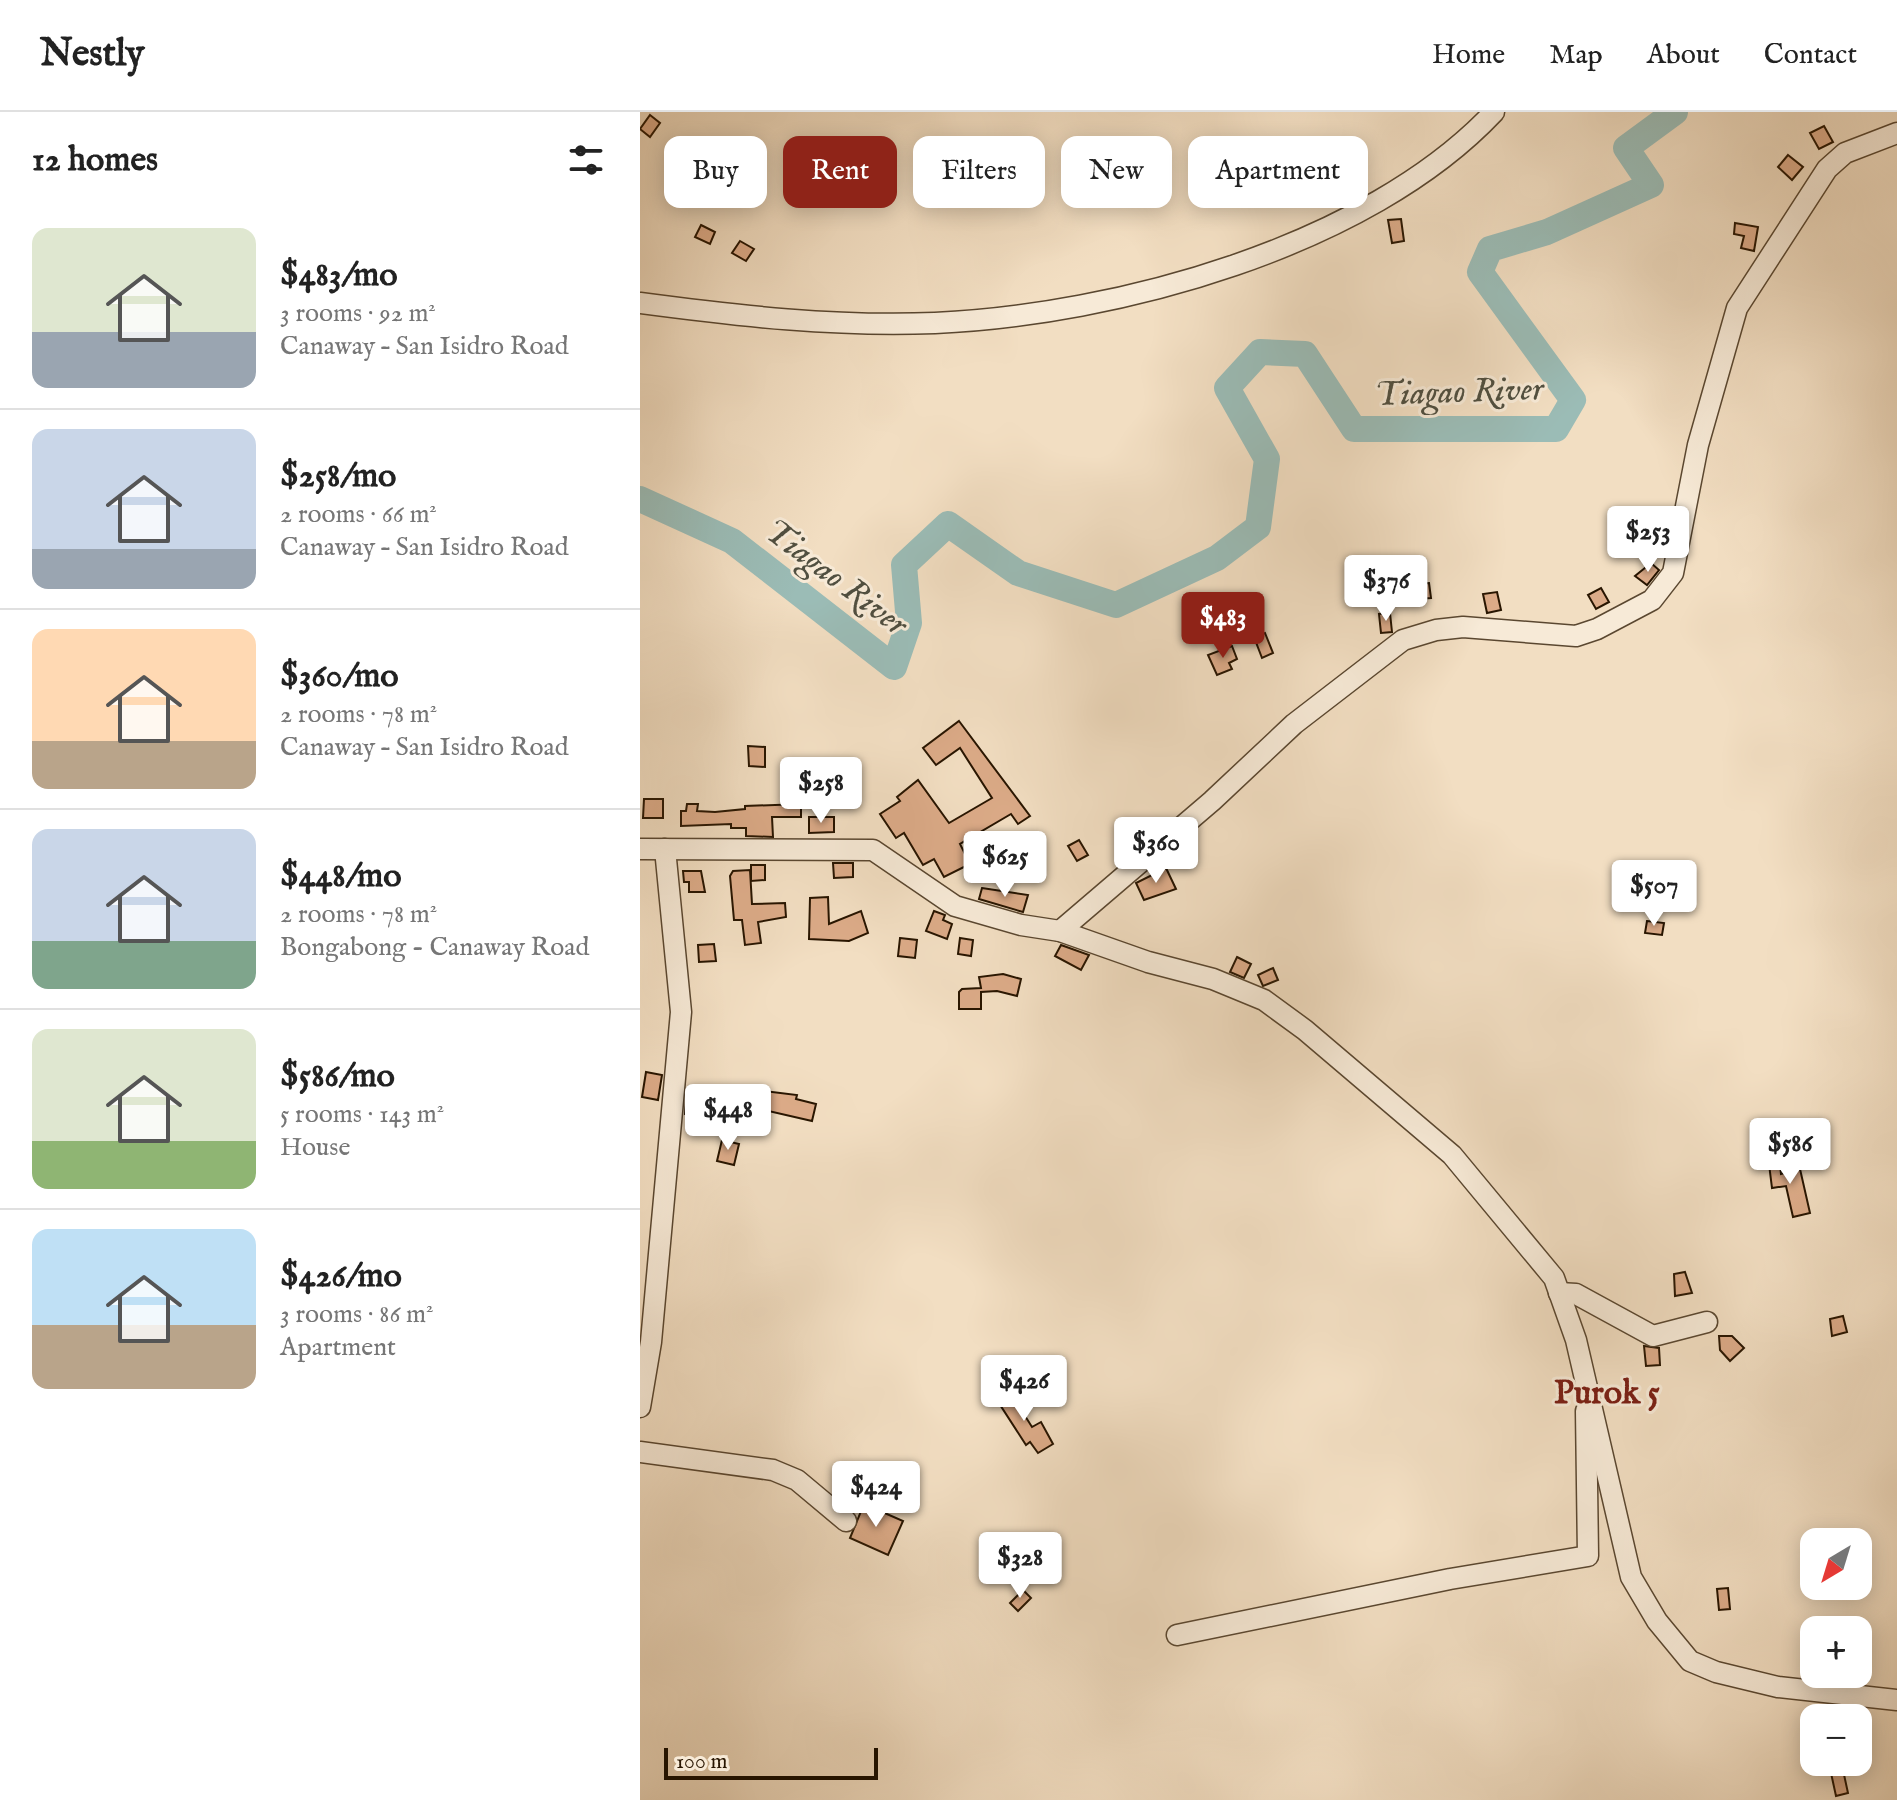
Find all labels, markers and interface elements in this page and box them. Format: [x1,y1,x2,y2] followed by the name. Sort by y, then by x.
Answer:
[40,31,144,79] text: Nestly
[1432,38,1505,73] text: Home
[1549,38,1603,73] text: Map
[1647,38,1720,73] text: About
[1764,38,1857,73] text: Contact
[664,136,767,208] chip: Buy
[783,136,897,208] chip: Rent
[913,136,1045,208] chip: Filters
[1061,136,1172,208] chip: New
[1188,136,1368,208] chip: Apartment
[564,138,608,182] icon: filters
[32,139,158,182] text: 12 homes
[280,254,398,297] text: $483/mo
[96,260,192,356] icon: home
[280,297,436,330] text: 3 rooms · 92 m²
[280,330,569,363] text: Canaway – San Isidro Road
[1374,368,1546,417] water label: Tiagao River
[280,455,396,498] text: $258/mo
[96,461,192,557] icon: home
[280,498,437,531] text: 2 rooms · 66 m²
[1601,506,1695,574] pin: $253
[755,510,917,647] water label: Tiagao River
[1625,515,1671,548] text: $253
[280,531,569,564] text: Canaway – San Isidro Road
[1339,555,1433,623] pin: $376
[1362,564,1410,597] text: $376
[1176,592,1270,660] pin: $483
[1199,601,1247,634] text: $483
[280,655,399,698] text: $360/mo
[96,661,192,757] icon: home
[280,698,437,731] text: 2 rooms · 78 m²
[280,731,569,764] text: Canaway – San Isidro Road
[774,757,868,825] pin: $258
[798,766,844,799] text: $258
[1109,817,1203,885] pin: $360
[1132,826,1180,859] text: $360
[958,831,1052,899] pin: $625
[982,840,1028,873] text: $625
[280,855,402,898] text: $448/mo
[1607,860,1701,928] pin: $507
[96,861,192,957] icon: home
[1630,869,1678,902] text: $507
[280,898,437,931] text: 2 rooms · 78 m²
[280,931,589,964] text: Bongabong - Canaway Road
[280,1055,395,1098] text: $586/mo
[96,1061,192,1157] icon: home
[681,1084,775,1152] pin: $448
[703,1093,753,1126] text: $448
[280,1098,444,1131] text: 5 rooms · 143 m²
[1743,1118,1837,1186] pin: $586
[1768,1127,1812,1160] text: $586
[280,1131,350,1164] text: House
[280,1255,402,1298] text: $426/mo
[96,1261,192,1357] icon: home
[280,1298,433,1331] text: 3 rooms · 86 m²
[280,1331,396,1364] text: Apartment
[977,1355,1071,1423] pin: $426
[999,1364,1049,1397] text: $426
[1554,1372,1660,1415] district label: Purok 5
[829,1461,923,1529] pin: $424
[850,1470,902,1503] text: $424
[1800,1528,1872,1600] north arrow
[1800,1528,1872,1776] map controls
[973,1532,1067,1600] pin: $328
[997,1541,1043,1574] text: $328
[1800,1616,1872,1688] button: +
[1800,1704,1872,1776] button: −
[664,1744,878,1780] scale bar
[676,1748,728,1776] text: 100 m

